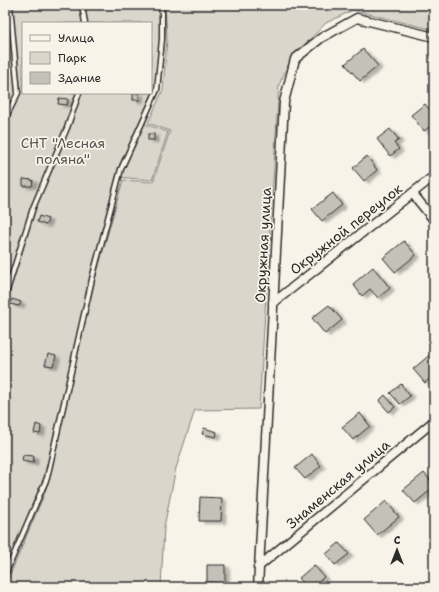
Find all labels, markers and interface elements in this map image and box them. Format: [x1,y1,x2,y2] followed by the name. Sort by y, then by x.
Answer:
[22,22,152,94] legend
[58,30,95,46] text: Улица
[58,50,87,66] text: Парк
[58,70,102,86] text: Здание
[21,134,105,168] park label: СНТ "Лесная поляна"
[286,179,406,278] street label: Окружной переулок
[251,186,275,303] street label: Окружная улица
[283,435,394,533] street label: Знаменская улица
[377,530,417,570] north arrow
[394,533,401,548] text: С

